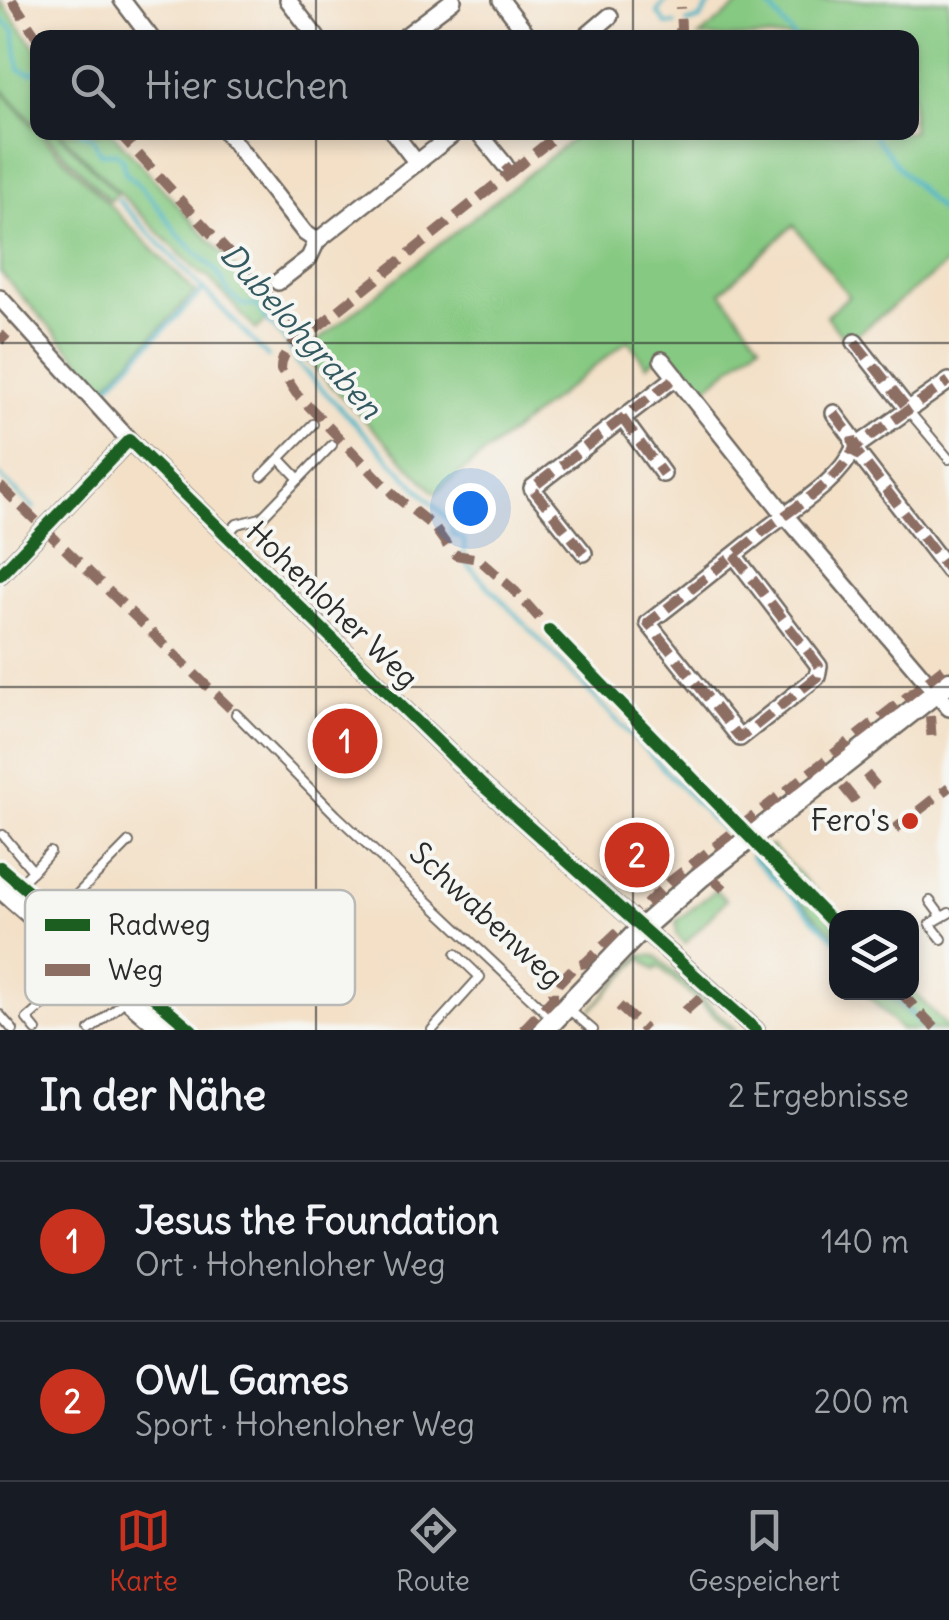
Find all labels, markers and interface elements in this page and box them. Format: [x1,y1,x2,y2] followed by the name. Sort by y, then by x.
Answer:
[30,30,919,140] search box
[65,58,120,113] icon: search
[145,62,349,109] text: Hier suchen
[212,234,392,428] water label: Dubelohgraben
[445,483,496,534] your location
[239,513,427,696] street label: Hohenloher Weg
[312,704,378,778] pin: 1
[811,801,890,839] place label: Fero's
[899,810,921,832] marker: Fero's
[604,818,670,892] pin: 2
[402,833,571,995] street label: Schwabenweg
[25,890,355,1005] legend
[108,907,211,943] text: Radweg
[829,910,919,1000] map controls
[829,910,919,1000] button: layers
[108,952,163,988] text: Weg
[40,1069,266,1121] text: In der Nähe
[728,1075,909,1116] text: 2 Ergebnisse
[135,1197,499,1244] text: Jesus the Foundation
[66,1221,79,1262] text: 1
[821,1221,909,1262] text: 140 m
[135,1244,446,1285] text: Ort · Hohenloher Weg
[135,1357,349,1404] text: OWL Games
[64,1381,81,1422] text: 2
[814,1381,909,1422] text: 200 m
[135,1404,475,1445] text: Sport · Hohenloher Weg
[109,1503,178,1599] tab: Karte
[396,1503,470,1599] tab: Route
[688,1503,840,1599] tab: Gespeichert

